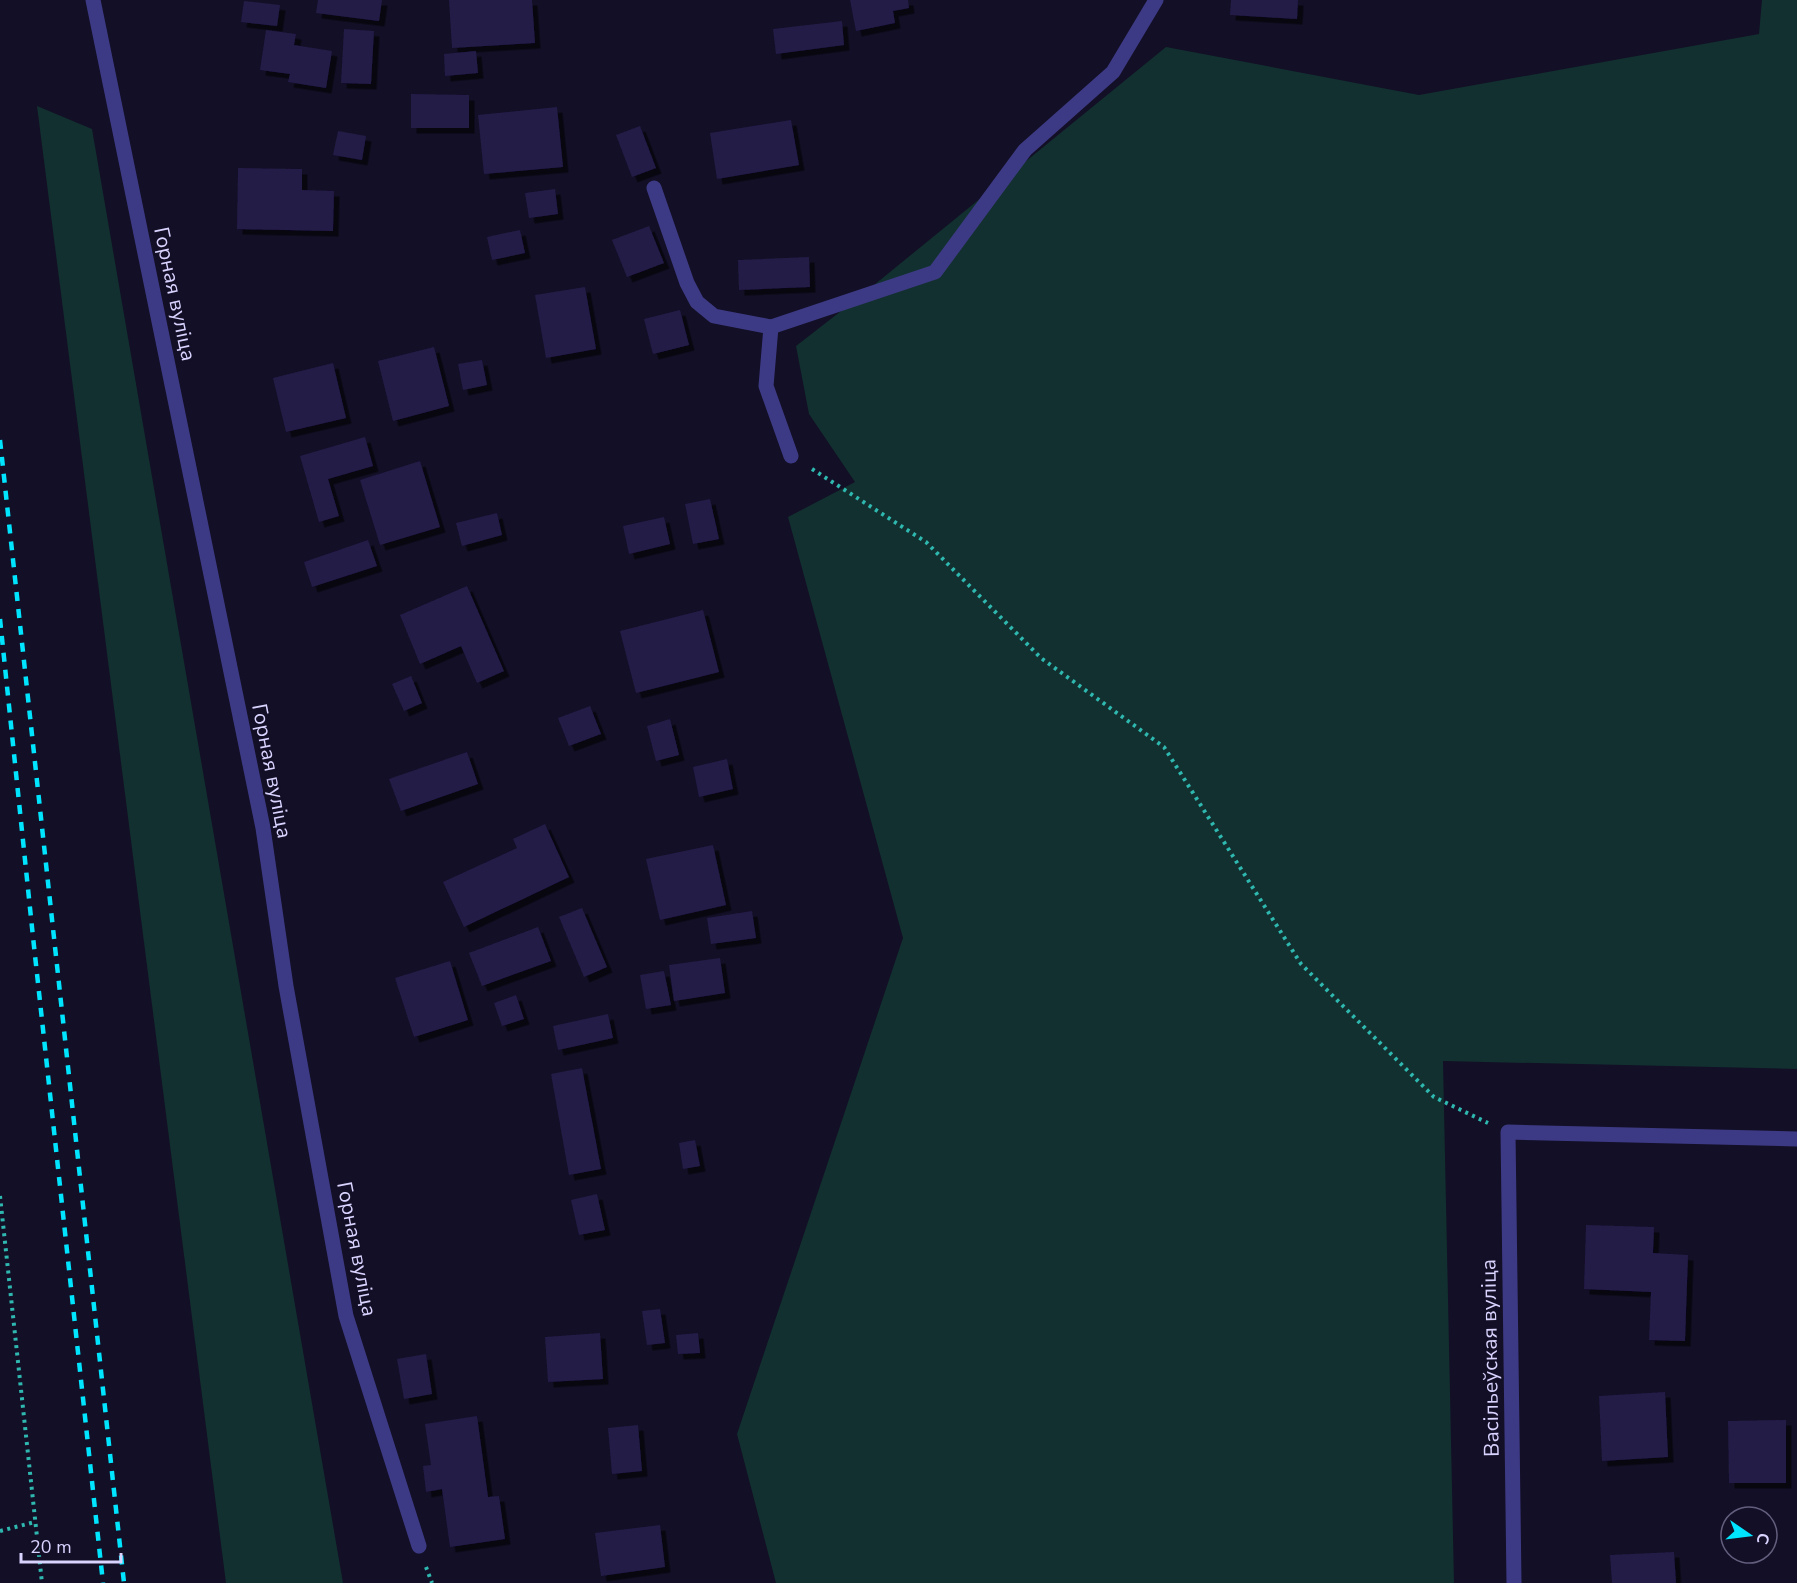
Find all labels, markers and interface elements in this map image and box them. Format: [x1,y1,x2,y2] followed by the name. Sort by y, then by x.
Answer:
[147,224,203,364] street label: Горная вуліца
[245,701,299,841] street label: Горная вуліца
[330,1179,384,1319] street label: Горная вуліца
[1474,1259,1506,1457] street label: Васільеўская вуліца
[1719,1505,1779,1565] north arrow
[21,1526,122,1564] scale bar
[1751,1530,1775,1546] text: С
[30,1535,72,1559] text: 20 m

